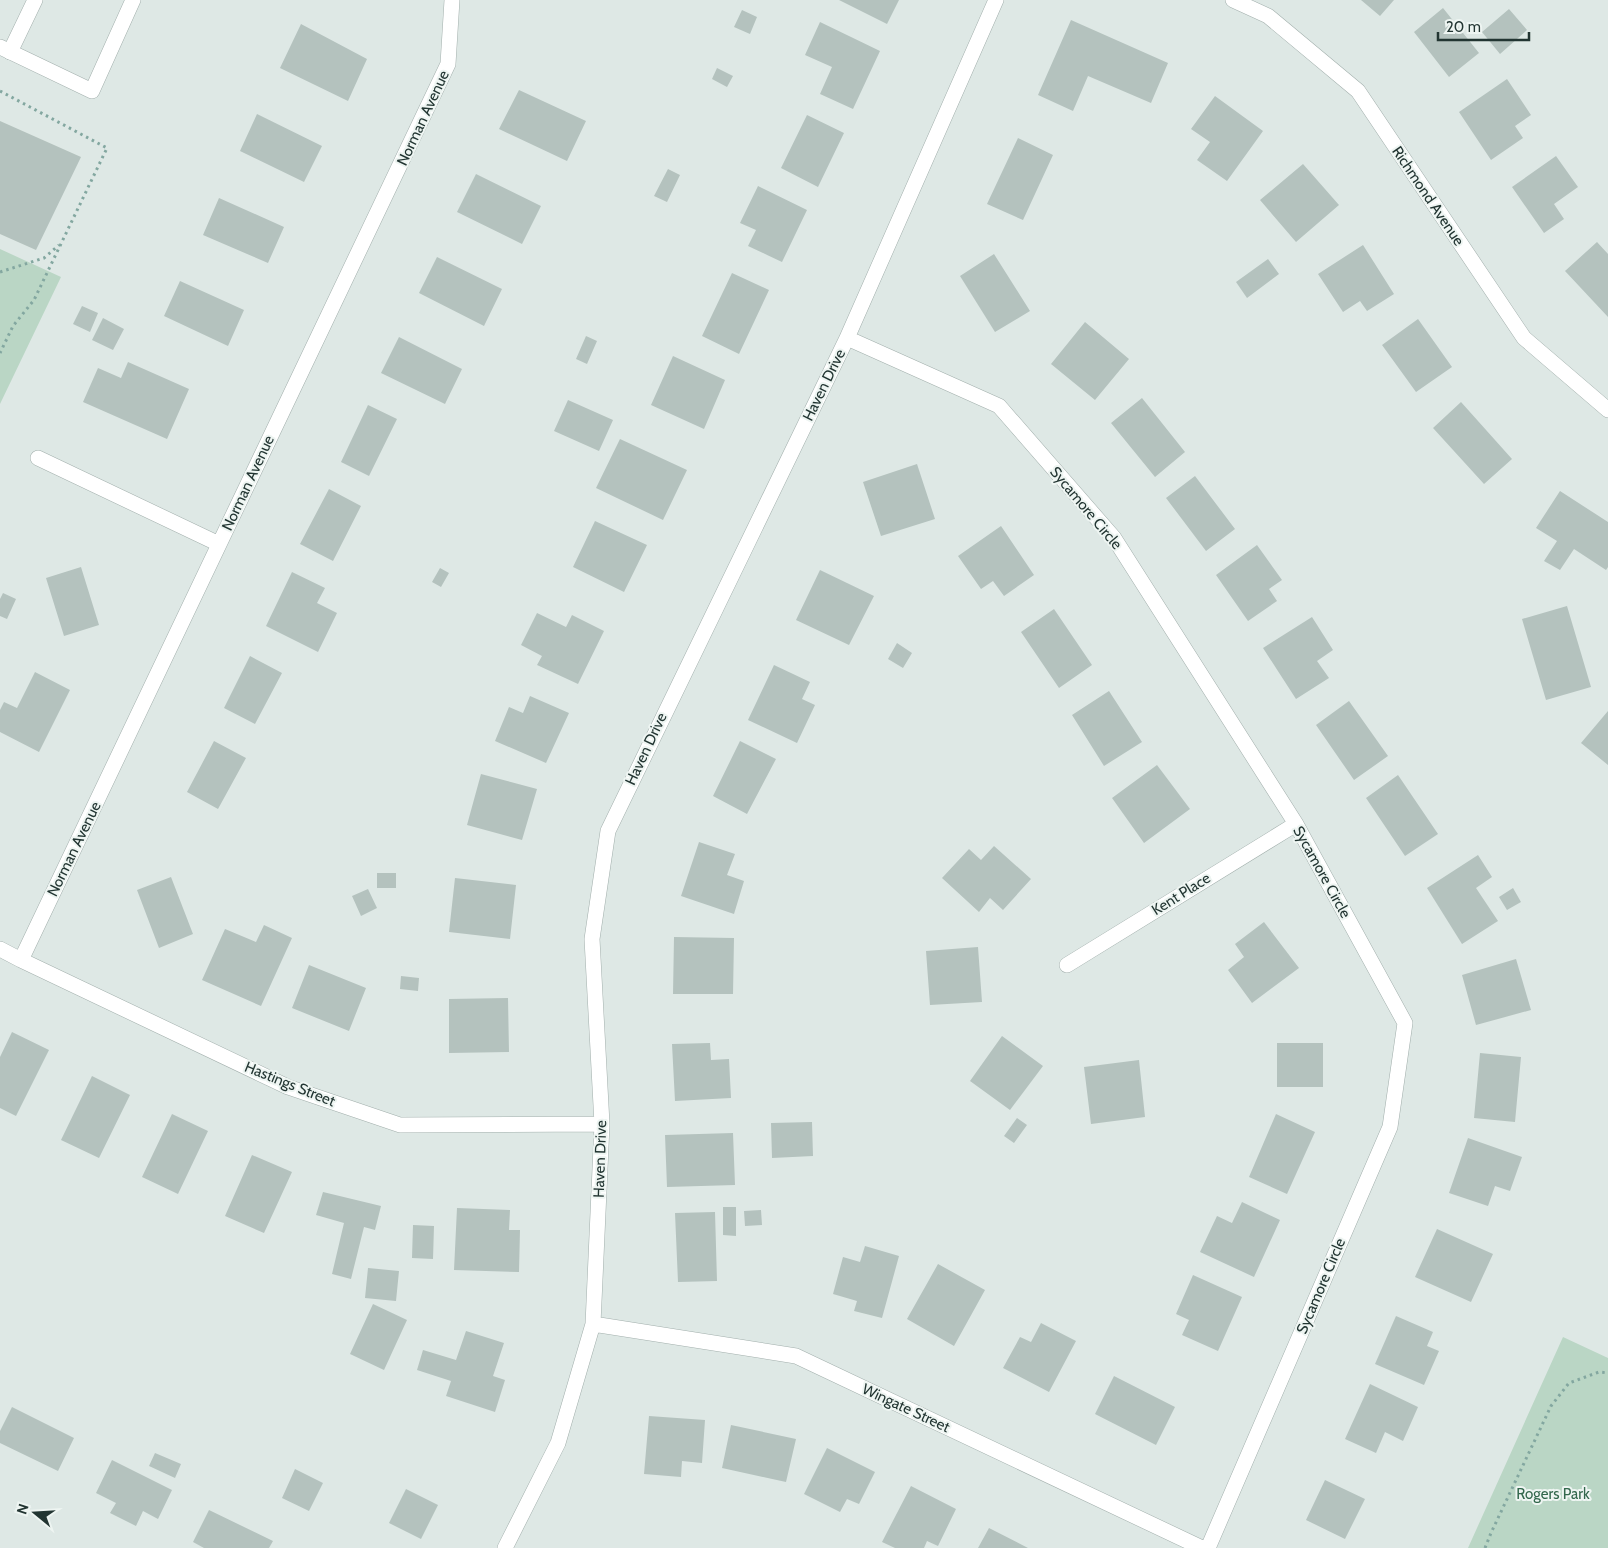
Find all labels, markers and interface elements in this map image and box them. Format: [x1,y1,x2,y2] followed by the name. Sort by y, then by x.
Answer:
[1438,10,1529,42] scale bar
[1446,18,1481,36] text: 20 m
[393,67,453,168] street label: Norman Avenue
[1388,143,1468,249] street label: Richmond Avenue
[799,346,849,424] street label: Haven Drive
[218,432,278,533] street label: Norman Avenue
[1046,463,1126,553] street label: Sycamore Circle
[621,710,671,788] street label: Haven Drive
[43,798,105,899] street label: Norman Avenue
[1289,823,1355,921] street label: Sycamore Circle
[1148,869,1214,919] street label: Kent Place
[242,1058,338,1110] street label: Hastings Street
[590,1120,610,1198] street label: Haven Drive
[1293,1235,1349,1337] street label: Sycamore Circle
[859,1380,953,1436] street label: Wingate Street
[1516,1485,1590,1503] park label: Rogers Park
[10,1488,60,1538] north arrow
[13,1501,33,1516] text: N

